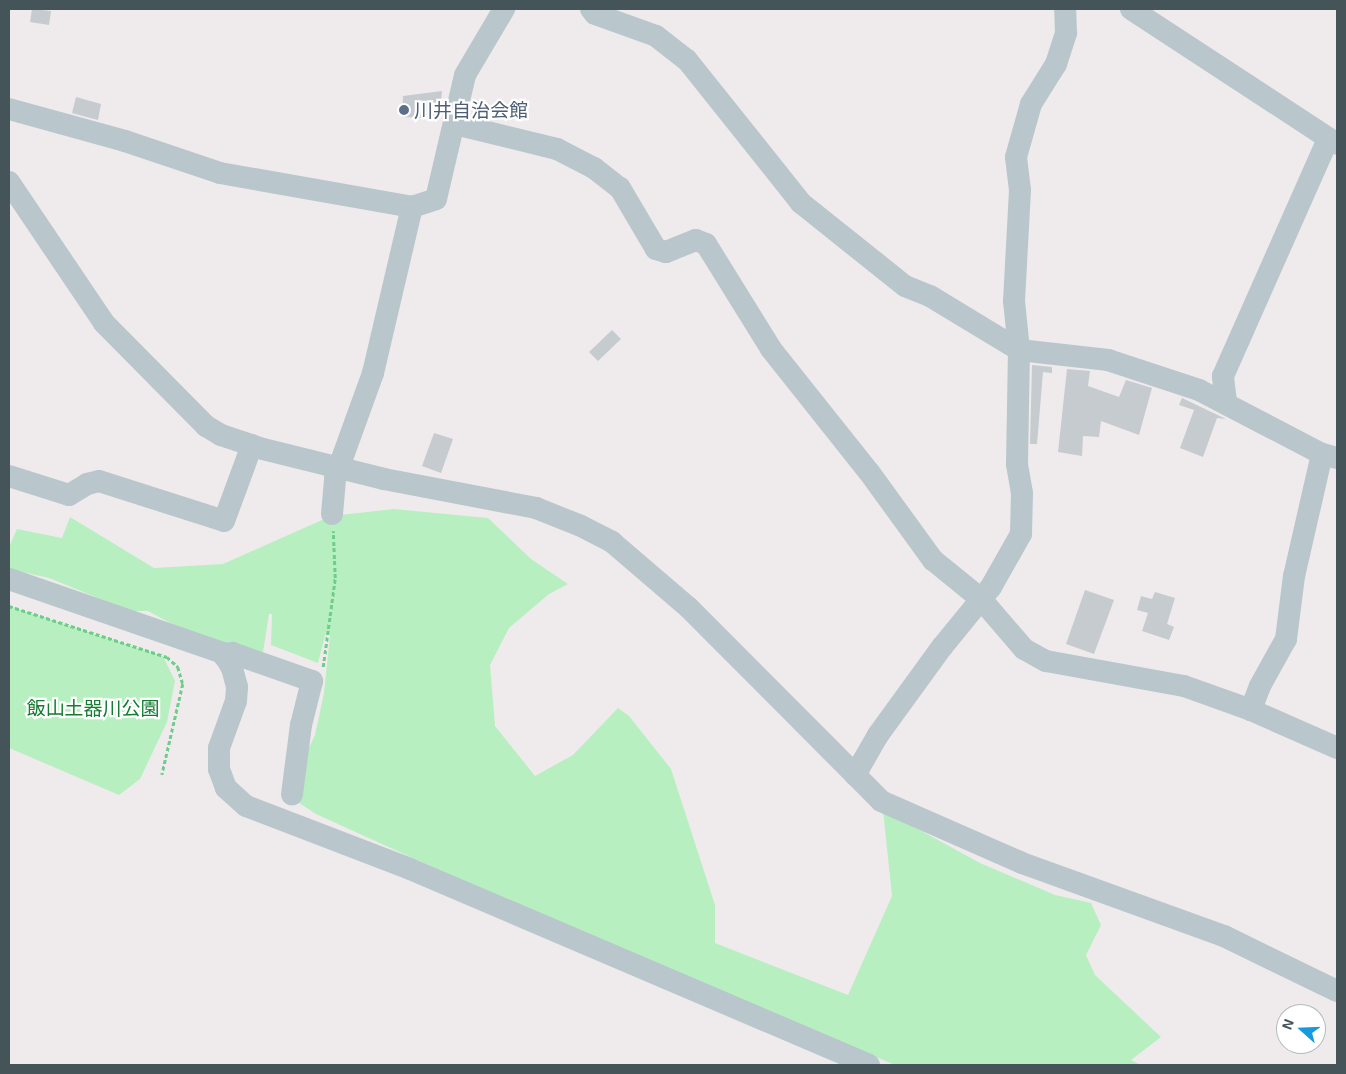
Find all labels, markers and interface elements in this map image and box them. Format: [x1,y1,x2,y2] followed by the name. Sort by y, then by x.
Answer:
[414,99,528,121] place label: 川井自治会館
[398,104,410,116] marker: 川井自治会館
[27,697,159,719] park label: 飯山土器川公園
[1276,1004,1326,1054] north arrow
[1278,1016,1297,1032] text: N

